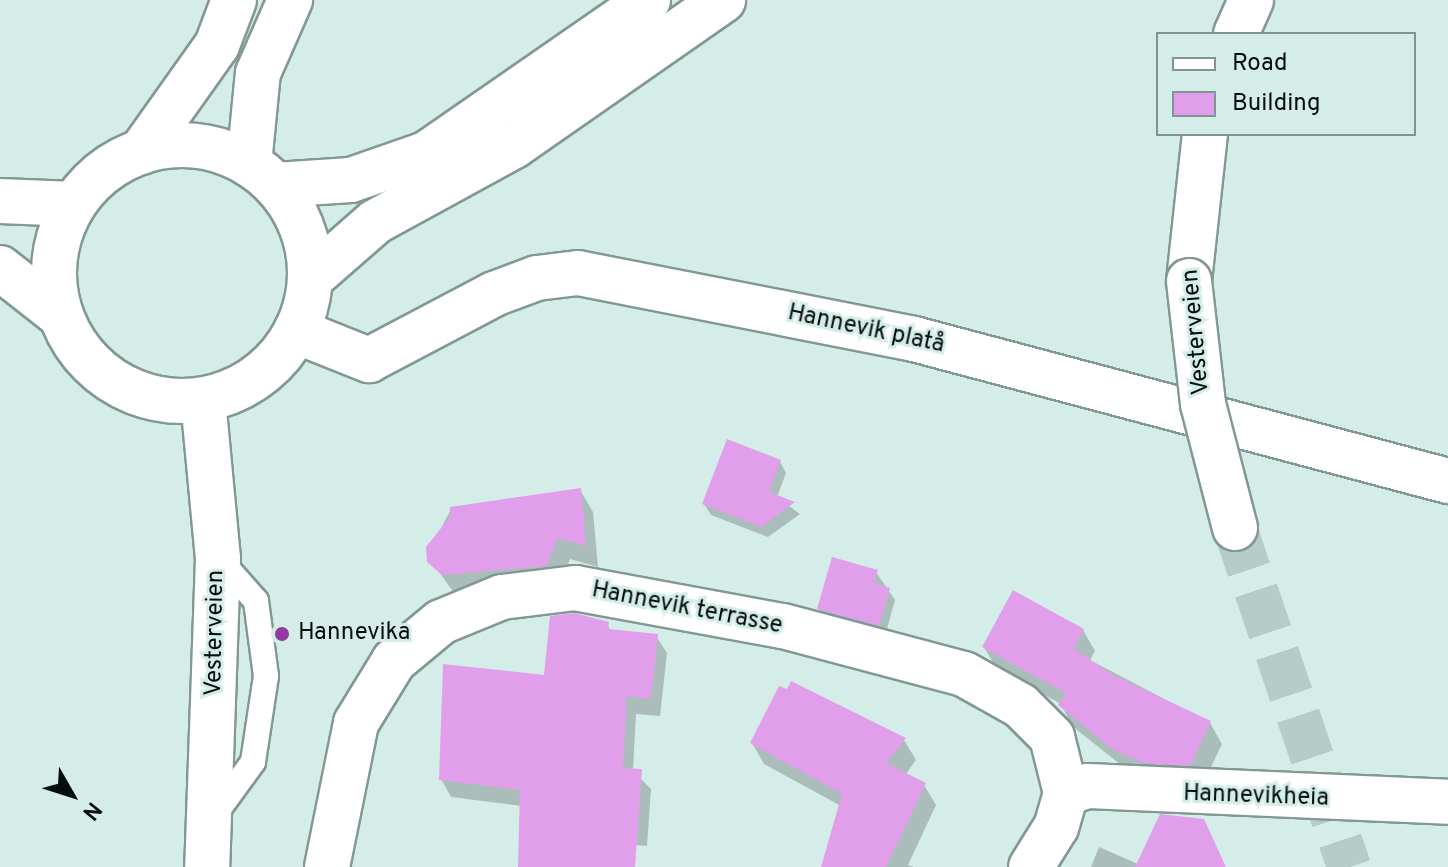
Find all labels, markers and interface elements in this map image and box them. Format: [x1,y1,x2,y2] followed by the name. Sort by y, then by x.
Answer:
[1156,32,1416,136] legend
[1232,49,1288,79] text: Road
[1232,89,1321,119] text: Building
[1177,268,1217,396] street label: Vesterveien
[785,299,947,361] street label: Hannevik platå
[200,570,232,696] street label: Vesterveien
[589,576,785,642] street label: Hannevik terrasse
[298,620,410,648] place label: Hannevika
[273,625,291,643] marker: Hannevika
[32,755,112,835] north arrow
[1183,780,1329,814] street label: Hannevikheia
[76,796,107,825] text: N

